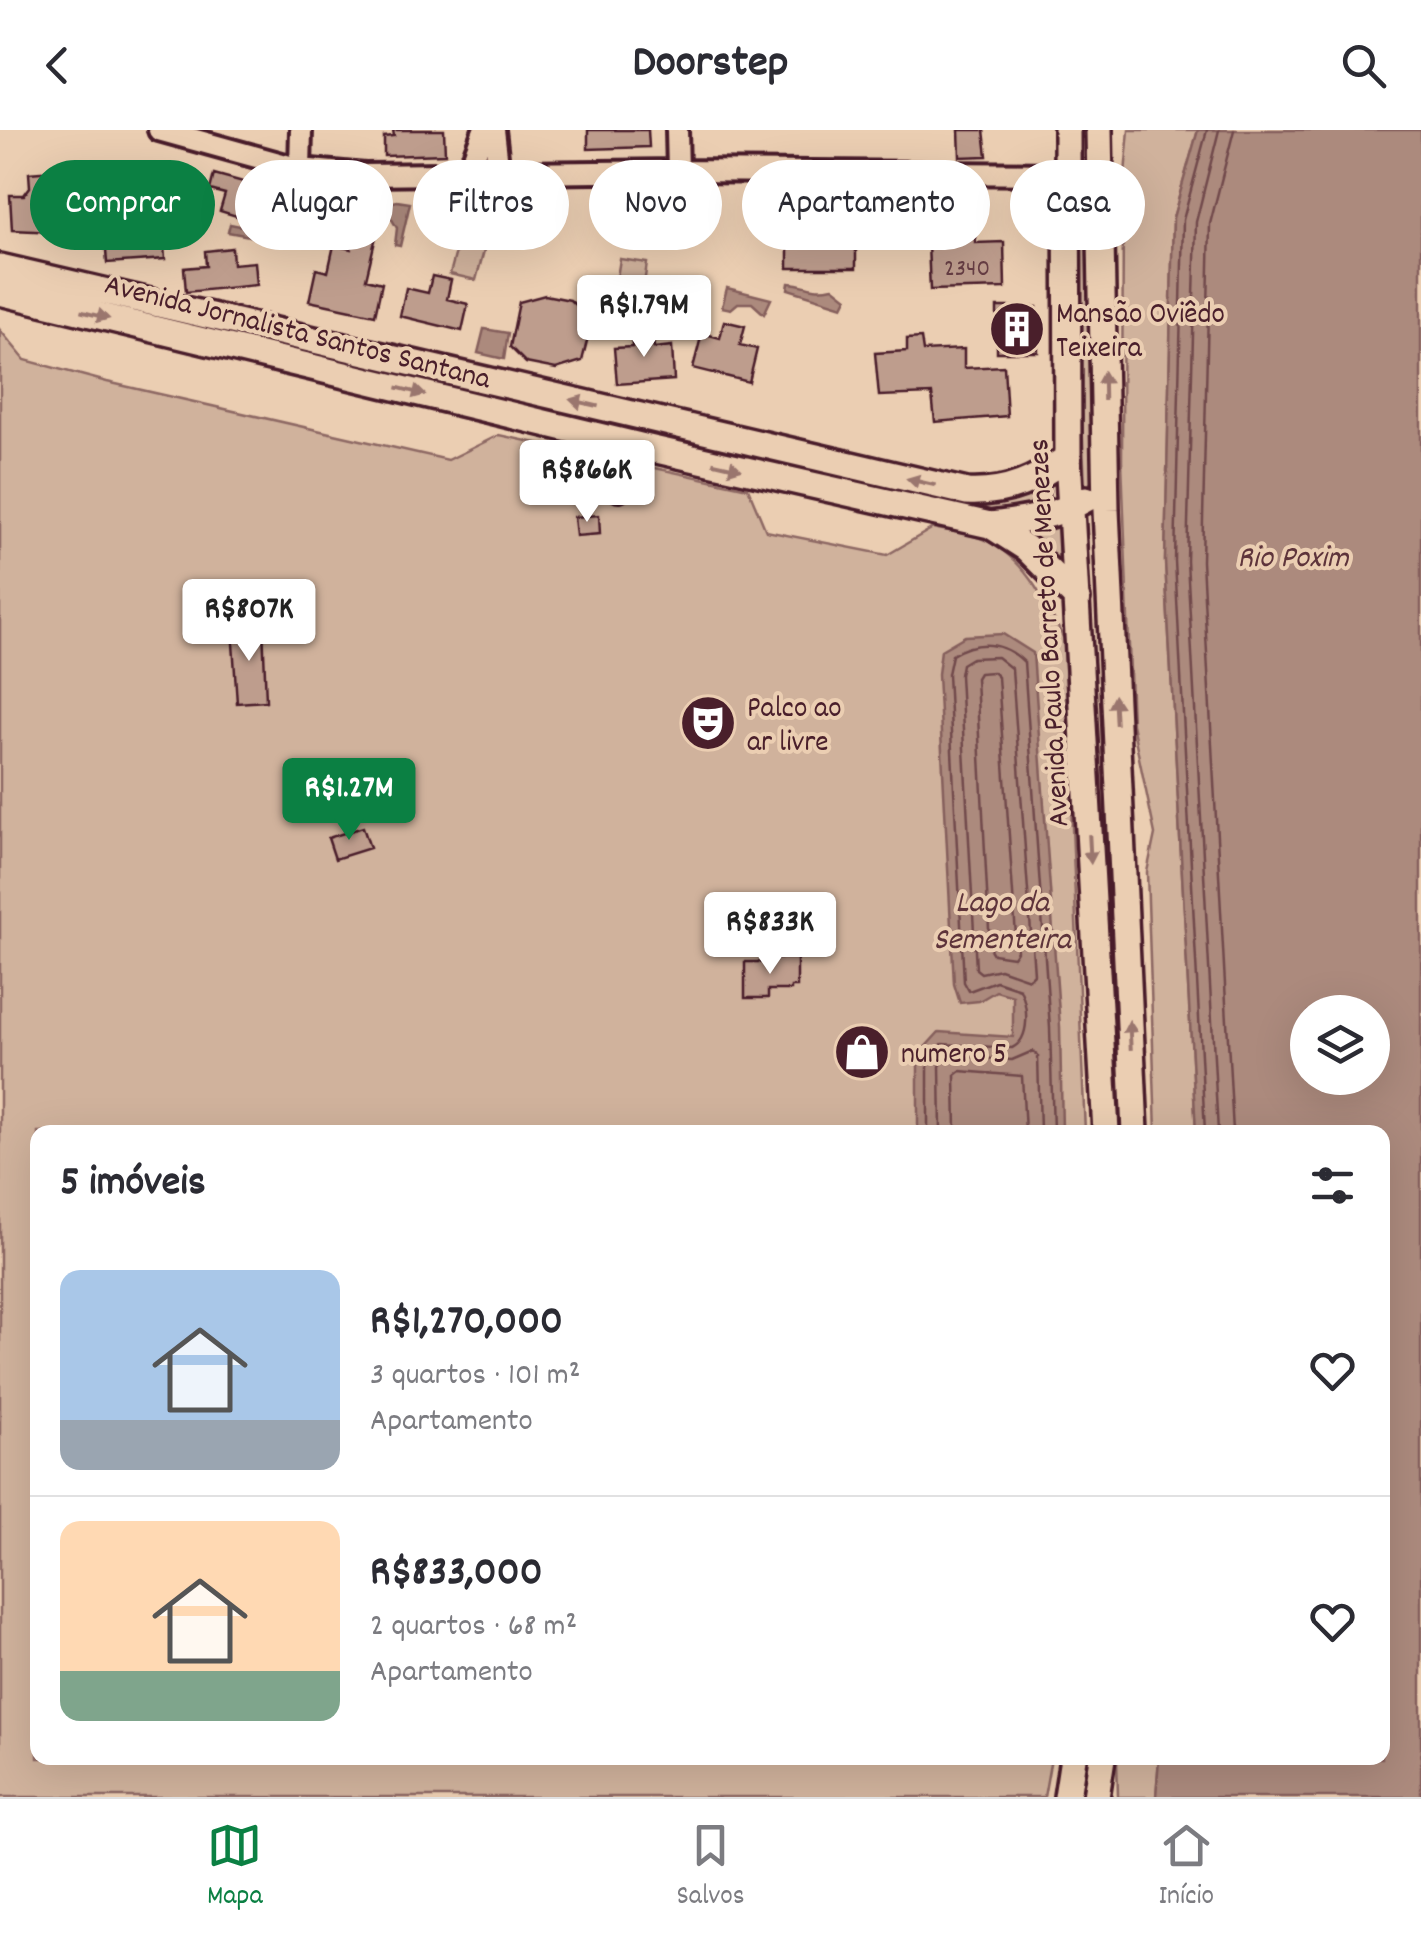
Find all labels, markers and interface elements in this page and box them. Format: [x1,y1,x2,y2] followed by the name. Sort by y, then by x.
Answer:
[632,33,789,97] text: Doorstep
[30,38,85,93] icon: back
[1336,38,1391,93] icon: search
[30,160,215,250] chip: Comprar
[235,160,393,250] chip: Alugar
[413,160,569,250] chip: Filtros
[589,160,722,250] chip: Novo
[742,160,990,250] chip: Apartamento
[1010,160,1145,250] chip: Casa
[944,252,990,288] house number: 2340
[99,266,495,403] street label: Avenida Jornalista Santos Santana
[552,275,736,360] pin: R$1.79M
[599,284,689,330] text: R$1.79M
[1056,295,1225,372] place label: Mansão Oviêdo Teixeira
[987,299,1047,359] building icon: Mansão Oviêdo Teixeira
[80,308,111,323] one-way arrow
[1096,369,1112,401] one-way arrow
[396,384,427,399] one-way arrow
[568,395,599,411] one-way arrow
[1020,438,1083,828] street label: Avenida Paulo Barreto de Menezes
[506,440,668,525] pin: R$866K
[542,449,632,495] text: R$866K
[712,459,743,474] one-way arrow
[905,474,936,490] one-way arrow
[1237,537,1350,583] water label: Rio Poxim
[168,579,330,664] pin: R$807K
[204,588,294,634] text: R$807K
[747,689,842,766] place label: Palco ao ar livre
[678,693,738,753] theatre icon: Palco ao ar livre
[1107,694,1123,726] one-way arrow
[257,758,441,843] pin: R$1.27M
[304,767,394,813] text: R$1.27M
[1082,834,1098,866] one-way arrow
[933,882,1073,965] water label: Lago da Sementeira
[689,892,851,977] pin: R$833K
[726,901,814,947] text: R$833K
[1290,995,1390,1095] map controls
[1290,995,1390,1095] button: layers
[1122,1019,1138,1051] one-way arrow
[832,1022,892,1082] shop icon: numero 5
[901,1035,1007,1078] place label: numero 5
[60,1155,206,1215] text: 5 imóveis
[1305,1158,1360,1213] icon: filters
[370,1294,563,1354] text: R$1,270,000
[140,1310,260,1430] icon: home
[1305,1343,1360,1398] icon: heart
[370,1354,580,1400] text: 3 quartos · 101 m²
[370,1400,533,1446] text: Apartamento
[370,1545,543,1605] text: R$833,000
[140,1561,260,1681] icon: home
[1305,1594,1360,1649] icon: heart
[370,1605,577,1651] text: 2 quartos · 68 m²
[370,1651,533,1697] text: Apartamento
[207,1818,263,1918] tab: Mapa
[676,1818,745,1918] tab: Salvos
[1158,1818,1214,1918] tab: Início

